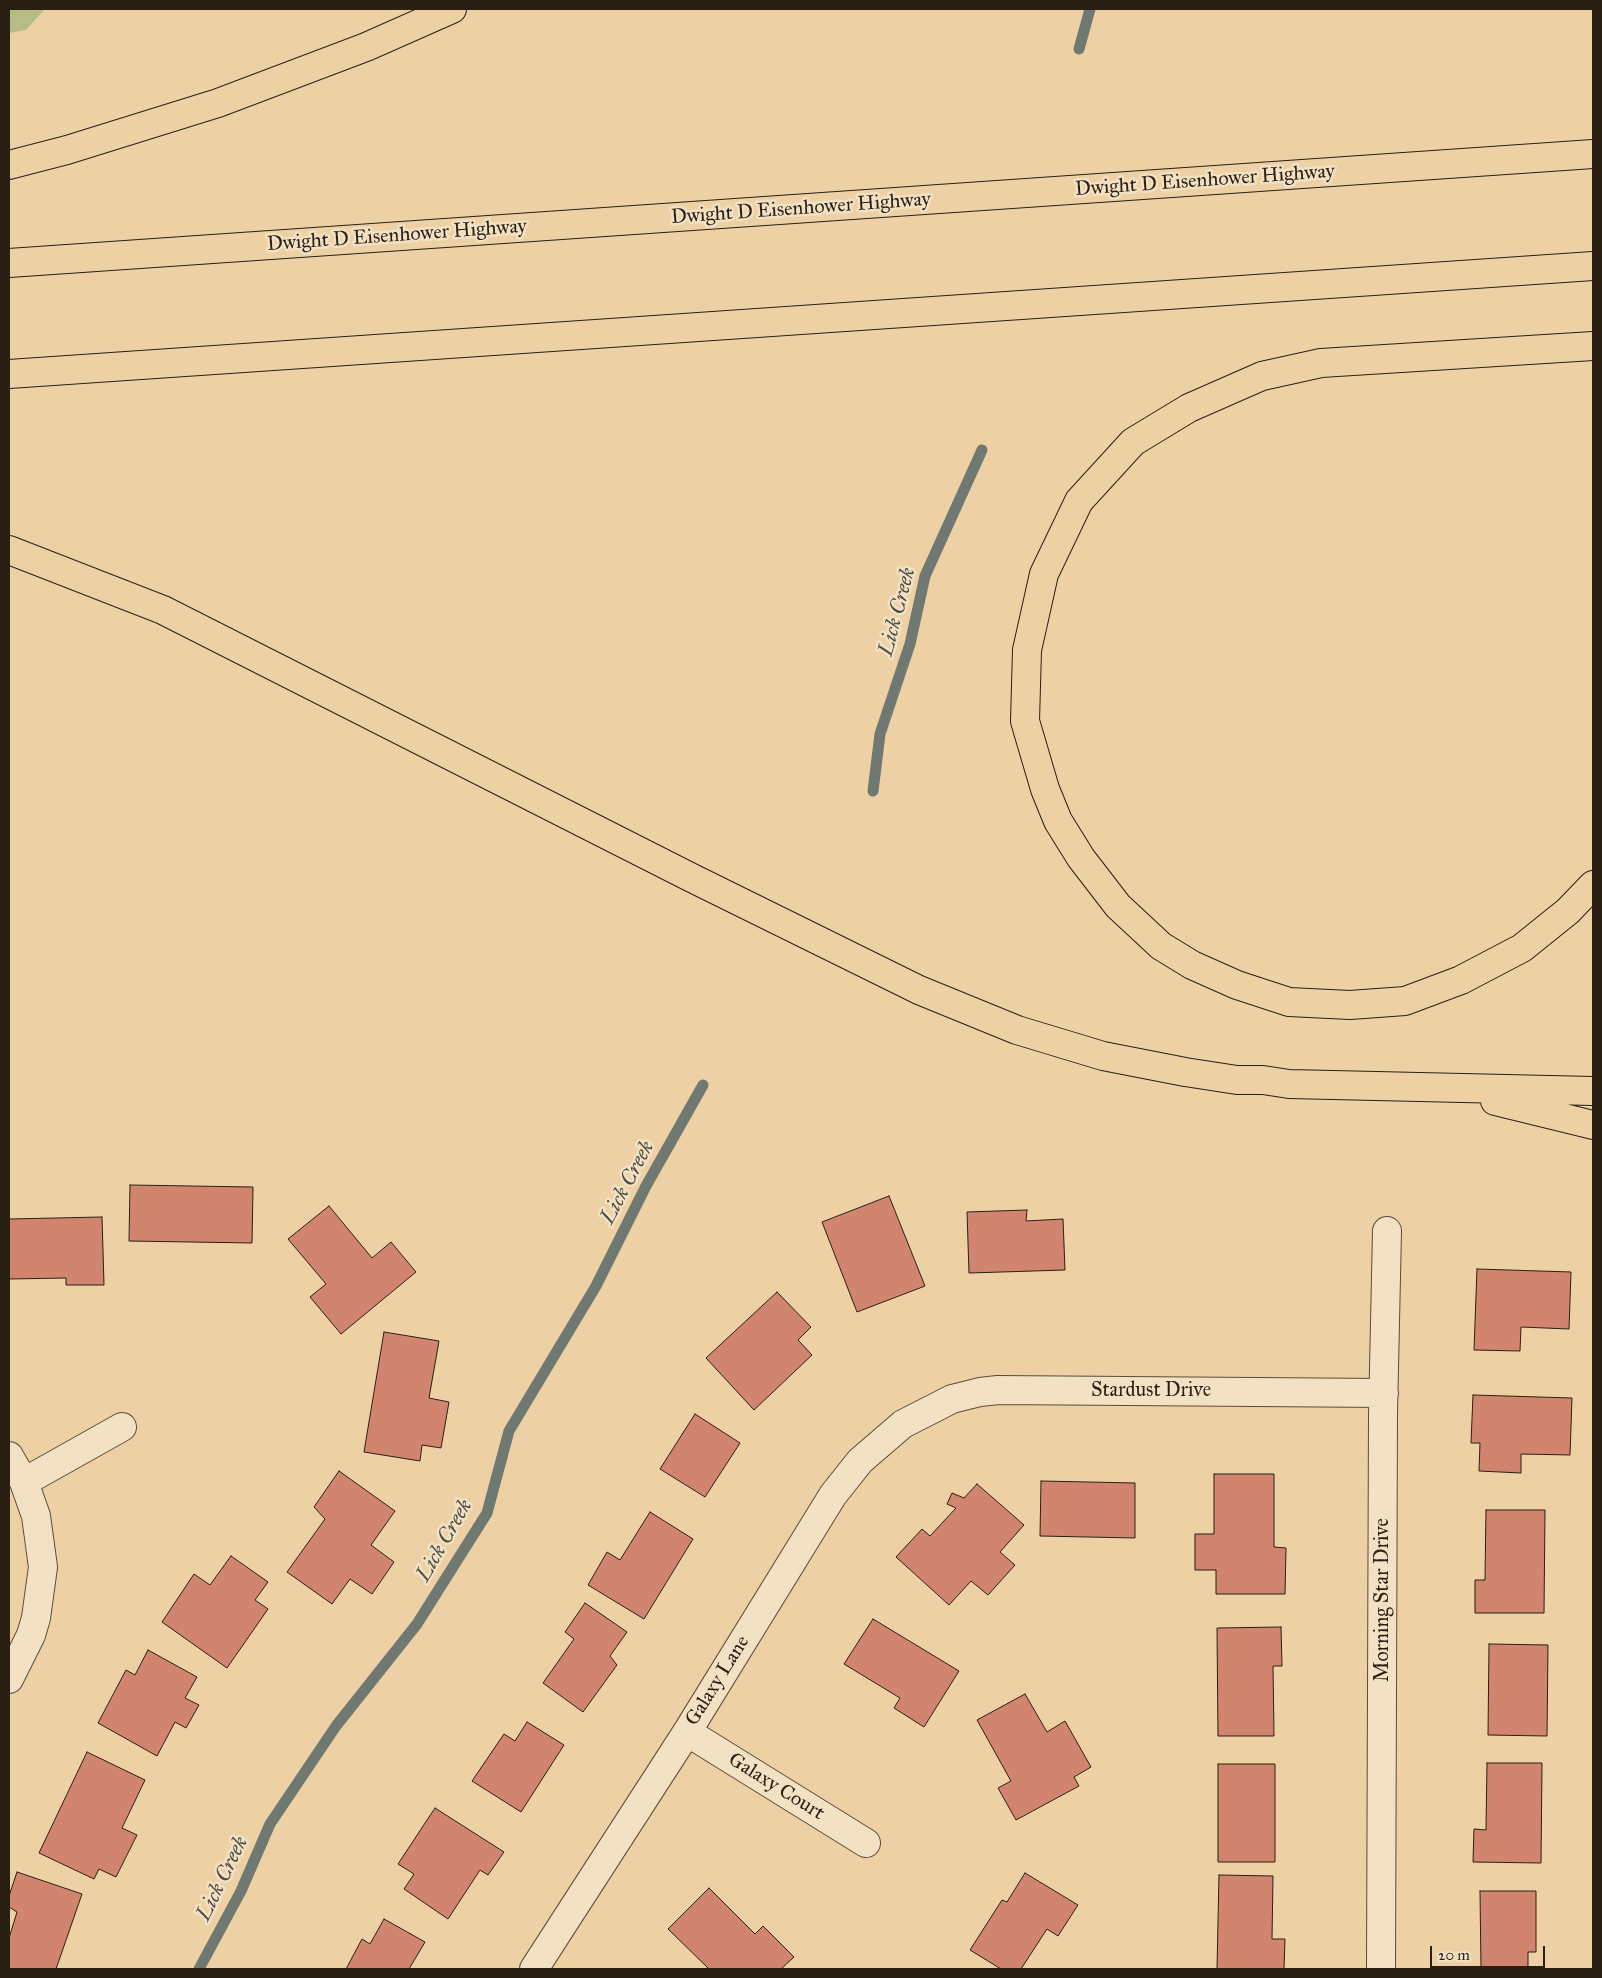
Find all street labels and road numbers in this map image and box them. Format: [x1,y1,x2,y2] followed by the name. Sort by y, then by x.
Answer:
[1074,160,1336,202] street label: Dwight D Eisenhower Highway
[670,188,932,230] street label: Dwight D Eisenhower Highway
[266,215,528,257] street label: Dwight D Eisenhower Highway
[1091,1379,1211,1403] street label: Stardust Drive
[1371,1518,1395,1682] street label: Morning Star Drive
[681,1631,755,1731] street label: Galaxy Lane
[724,1748,828,1826] street label: Galaxy Court

